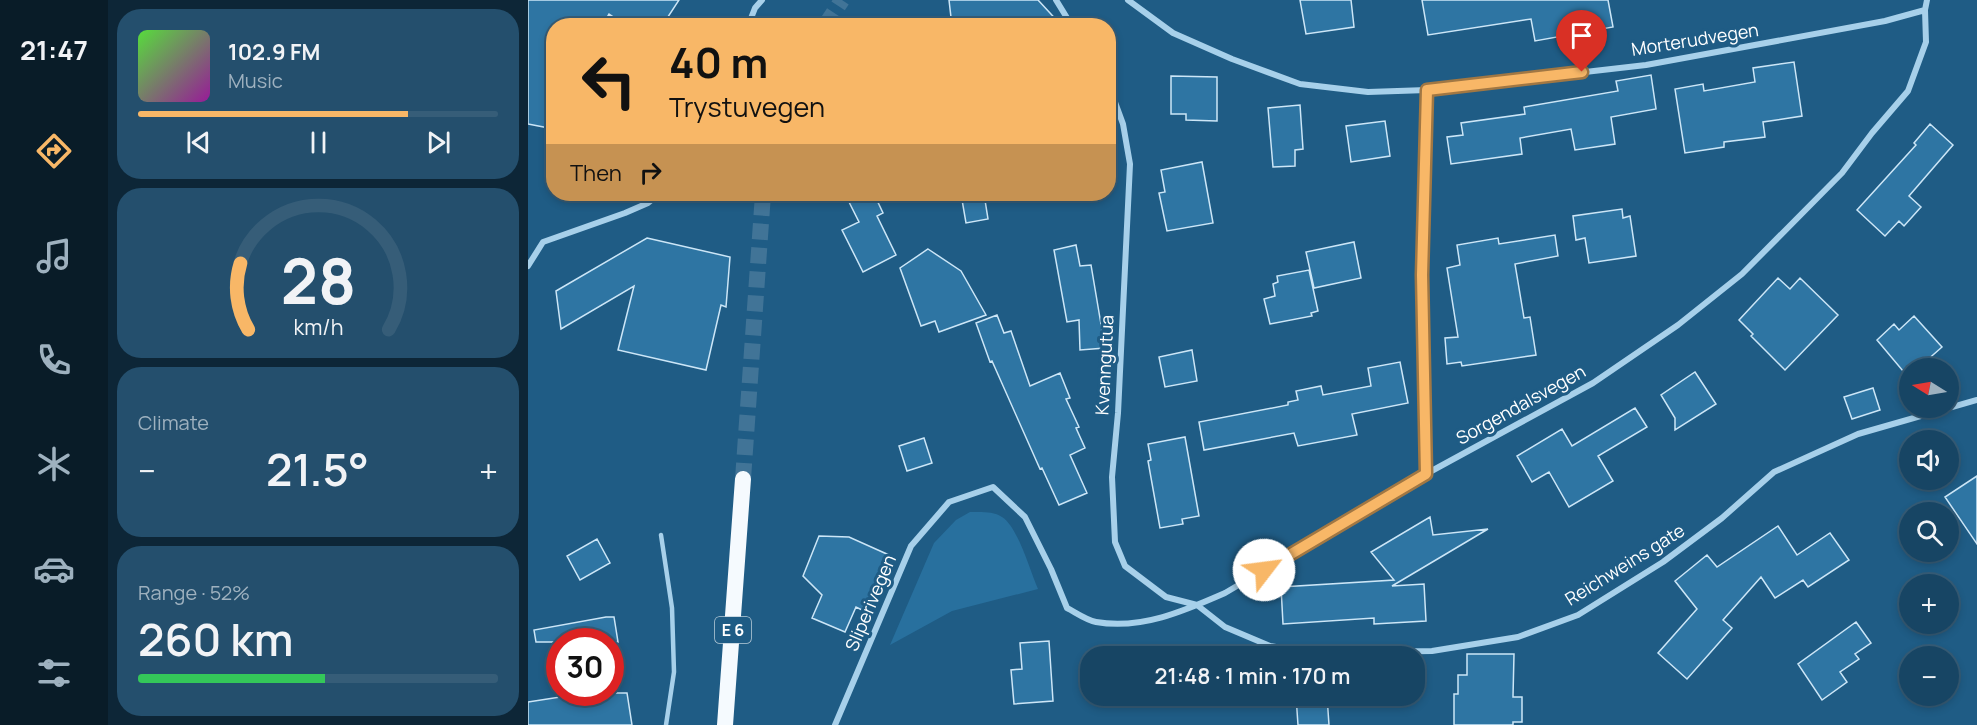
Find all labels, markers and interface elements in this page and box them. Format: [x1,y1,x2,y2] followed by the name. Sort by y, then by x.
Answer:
[1556,10,1607,72] pin
[1630,17,1760,61] street label: Morterudvegen
[1565,19,1598,52] icon: arrive
[20,31,88,68] text: 21:47
[669,33,768,91] text: 40 m
[228,37,320,67] text: 102.9 FM
[570,42,648,120] icon: left
[228,67,283,94] text: Music
[669,88,825,125] text: Trystuvegen
[182,126,215,159] icon: previous
[302,126,335,159] icon: pause
[422,126,455,159] icon: next
[33,130,75,172] icon: directions
[634,156,667,189] icon: right
[570,158,622,188] text: Then
[33,235,75,277] icon: music
[280,237,356,323] text: 28
[293,312,343,341] text: km/h
[1089,314,1119,416] street label: Kvenngutua
[33,339,75,381] icon: phone
[1899,358,1959,418] north arrow
[1899,358,1959,706] map controls
[1452,359,1589,450] street label: Sorgendalsvegen
[138,409,209,436] text: Climate
[1899,430,1959,490] button: sound
[266,438,369,500] text: 21.5°
[33,443,75,485] icon: climate
[138,448,156,493] text: −
[479,448,498,493] text: +
[1899,502,1959,562] button: search
[1560,518,1689,611] street label: Reichweins gate
[1232,538,1296,602] position arrow
[33,548,75,590] icon: car
[839,551,901,654] street label: Sliperivegen
[1899,574,1959,634] button: +
[138,579,250,606] text: Range · 52%
[138,608,294,670] text: 260 km
[715,617,751,643] road number: E 6
[546,628,624,706] speed limit sign: 30
[1899,646,1959,706] button: −
[33,652,75,694] icon: filters
[1155,661,1350,691] text: 21:48 · 1 min · 170 m

